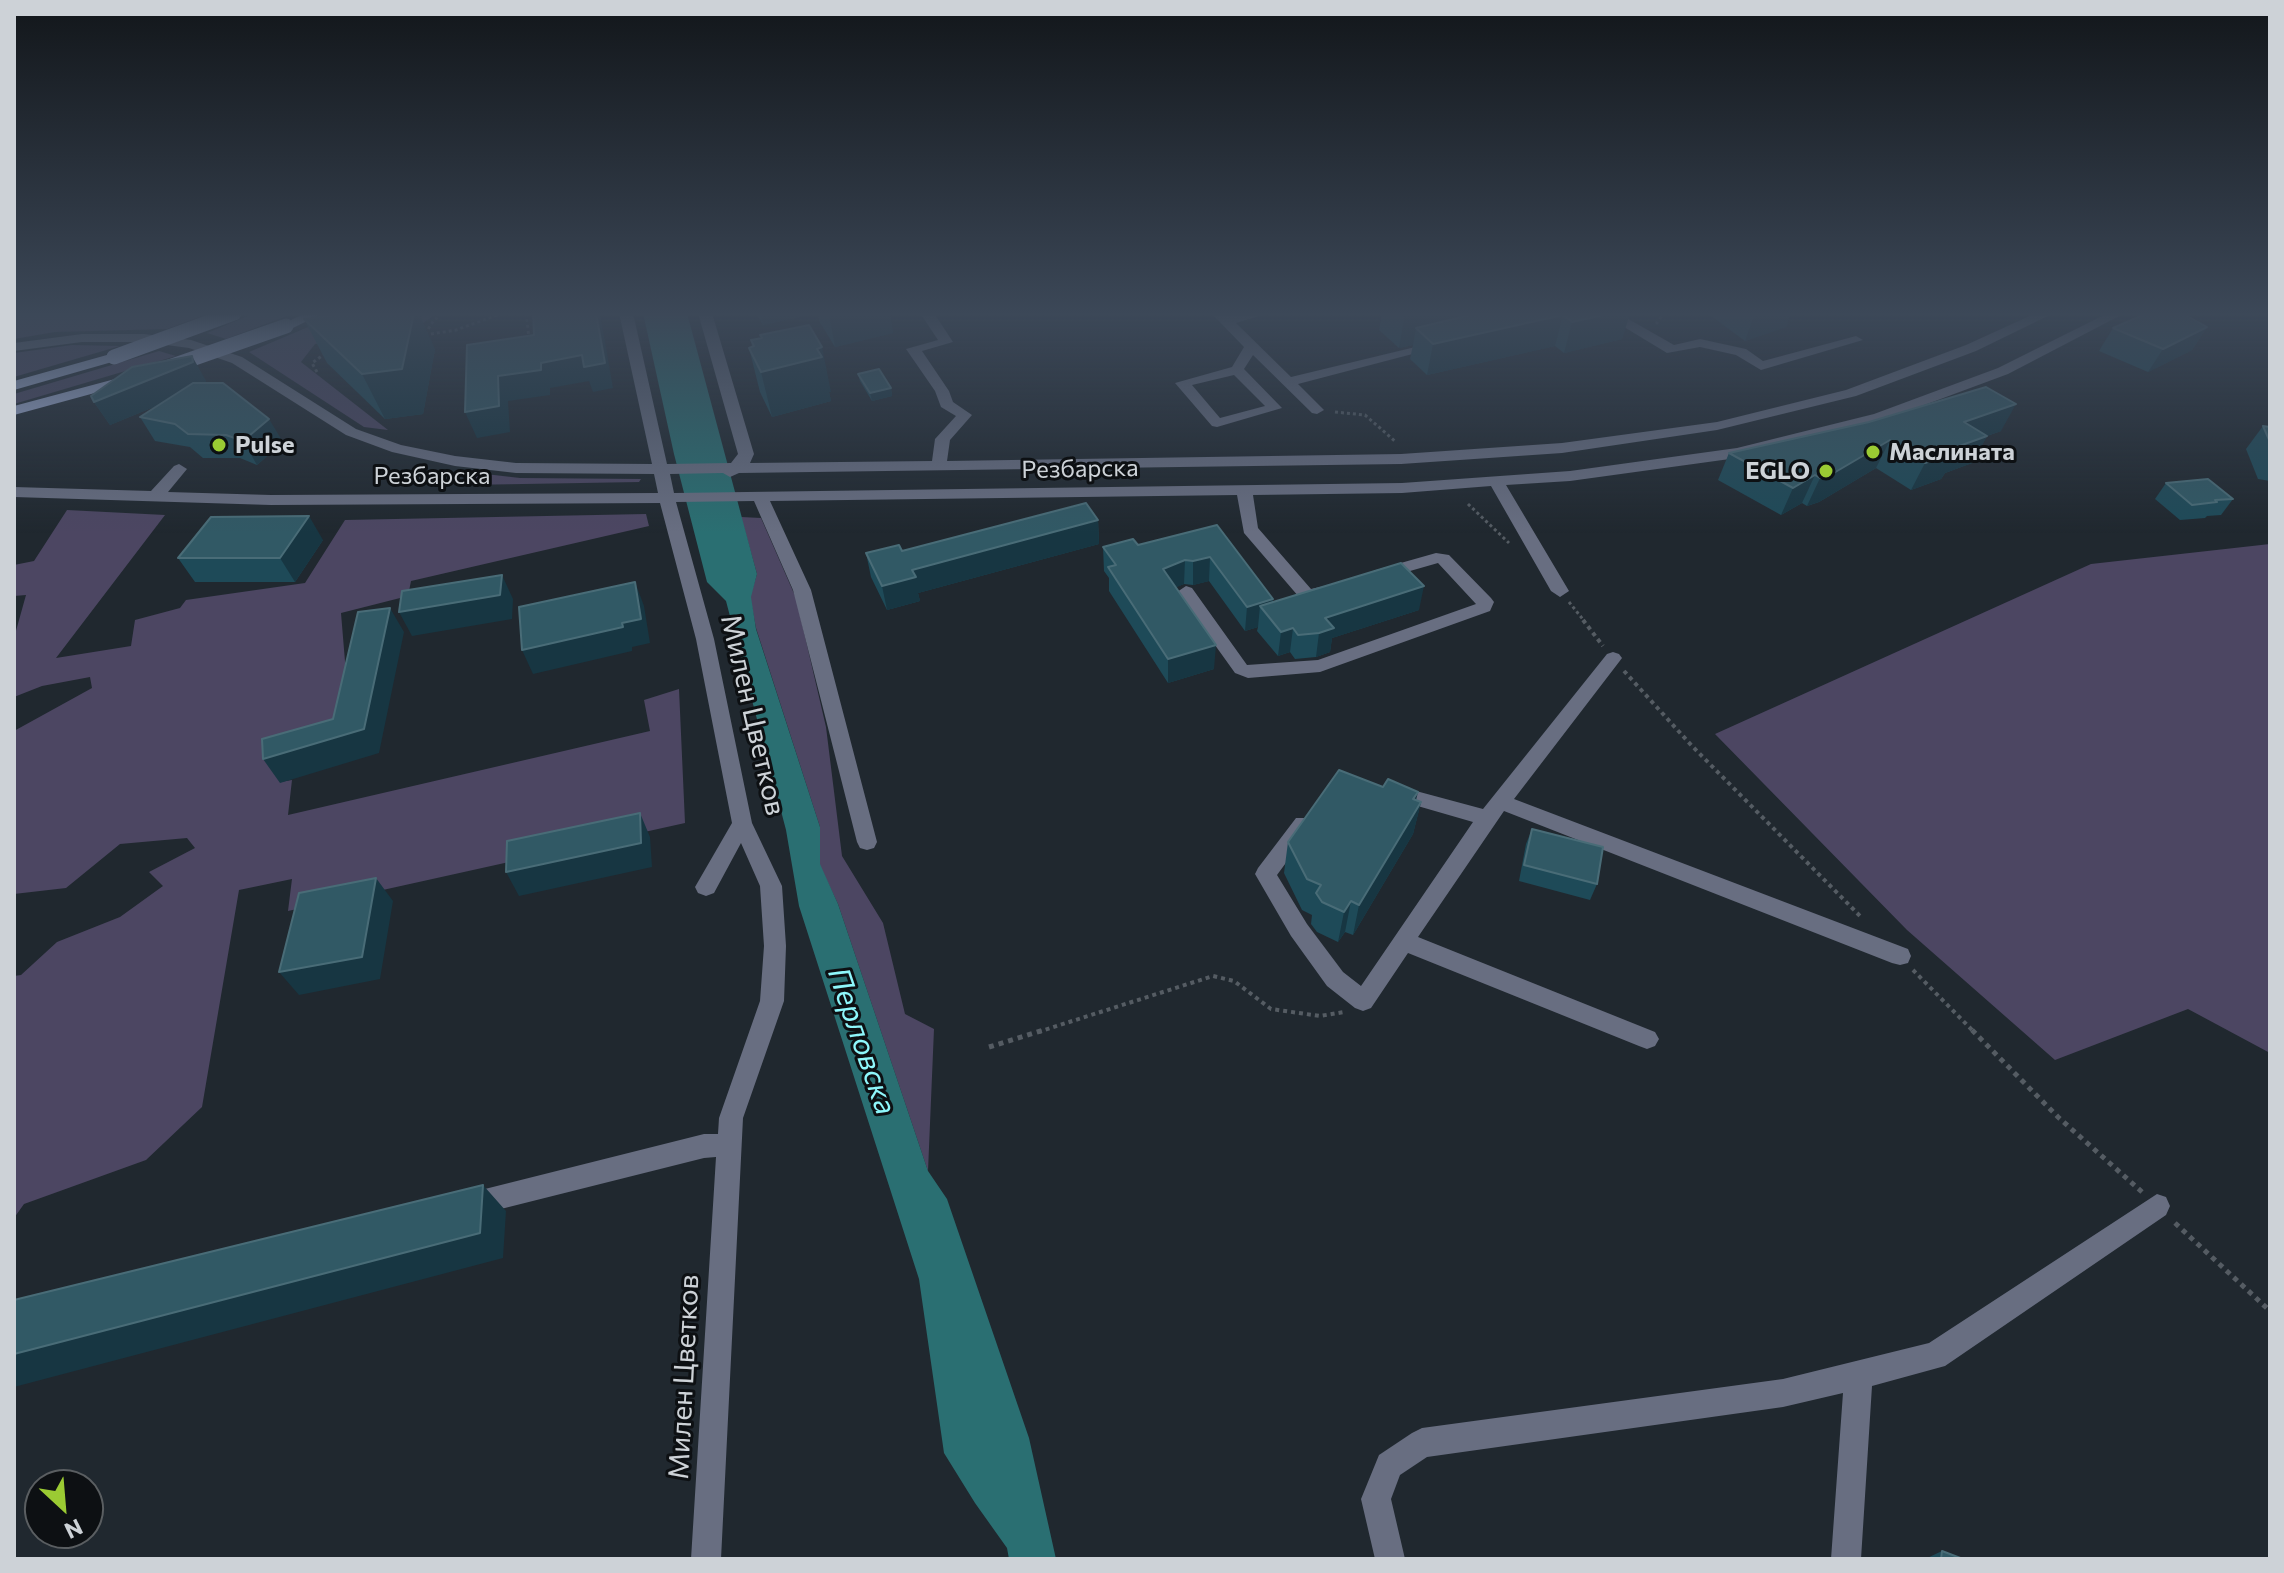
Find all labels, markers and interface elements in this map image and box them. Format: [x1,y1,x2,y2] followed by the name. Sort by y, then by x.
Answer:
[235,431,295,459] place label: Pulse
[210,436,228,454] marker: Pulse
[1889,438,2015,466] place label: Маслината
[1864,443,1882,461] marker: Маслината
[1021,454,1139,484] street label: Резбарска
[1745,457,1810,485] place label: EGLO
[373,462,491,490] street label: Резбарска
[1817,462,1835,480] marker: EGLO
[714,611,792,819] street label: Милен Цветков
[820,963,904,1119] water label: Перловска
[662,1274,706,1480] street label: Милен Цветков
[24,1469,104,1549] north arrow
[61,1513,87,1545] text: N

